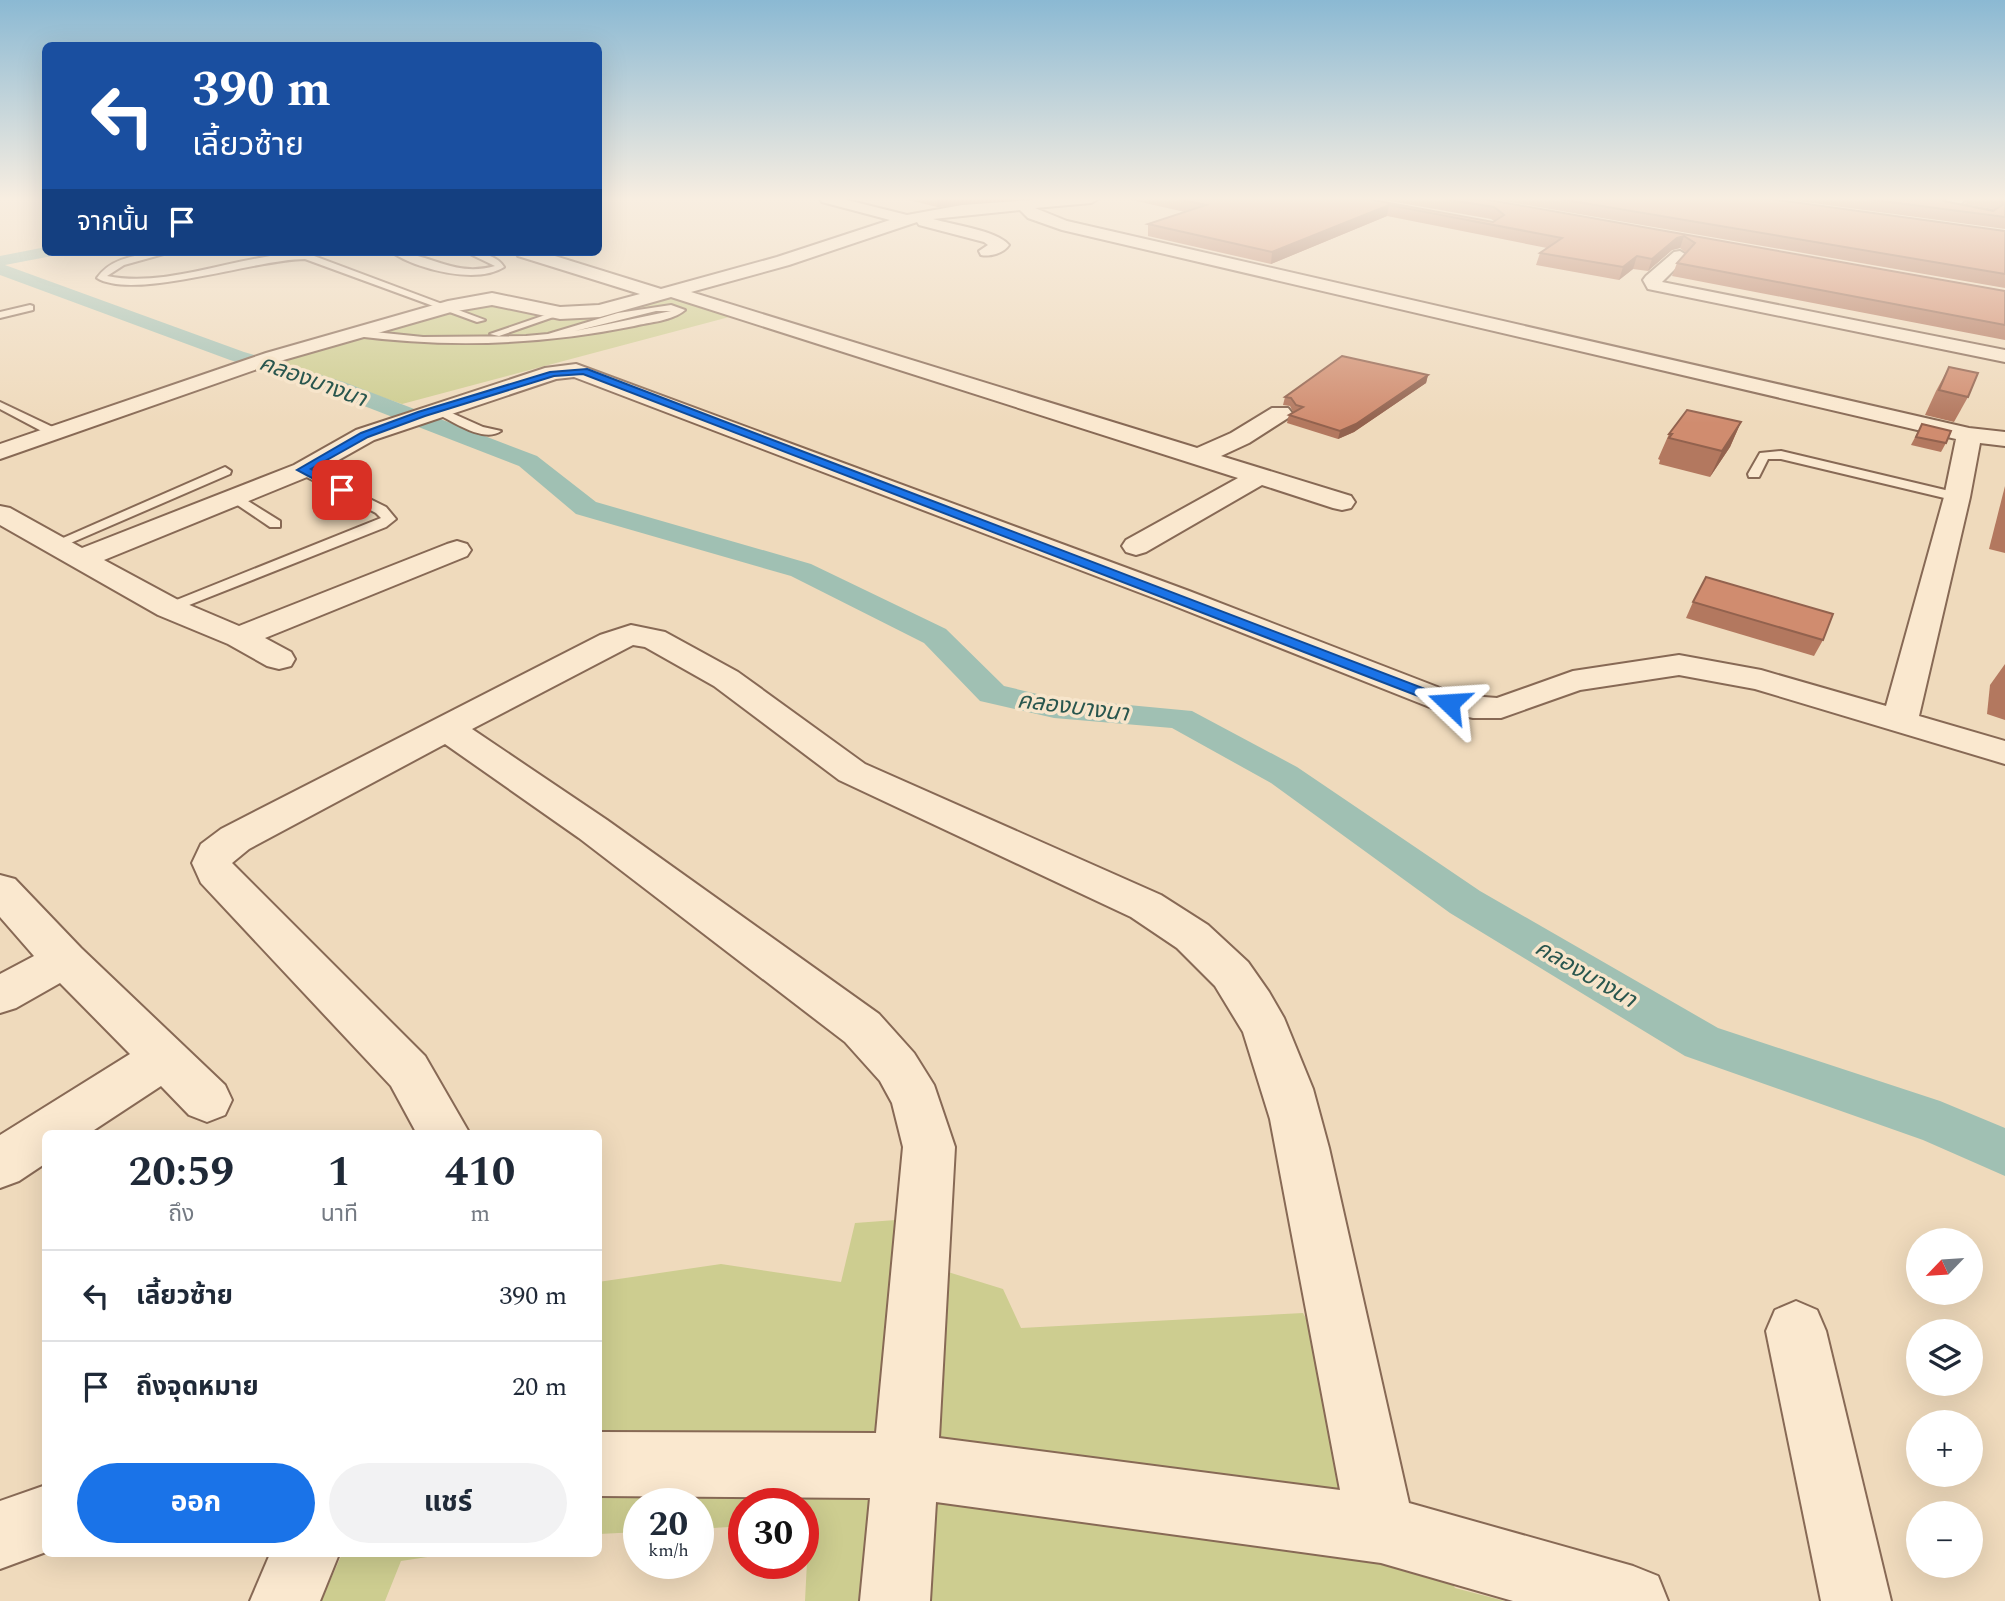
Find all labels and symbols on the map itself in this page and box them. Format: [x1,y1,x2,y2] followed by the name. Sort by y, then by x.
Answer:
[254,346,373,418] water label: คลองบางนา
[312,460,372,520] pin
[1412,666,1486,740] position arrow
[1015,683,1132,732] water label: คลองบางนา
[1528,931,1644,1018] water label: คลองบางนา
[1906,1228,1983,1306] north arrow
[728,1488,819,1579] speed limit sign: 30

